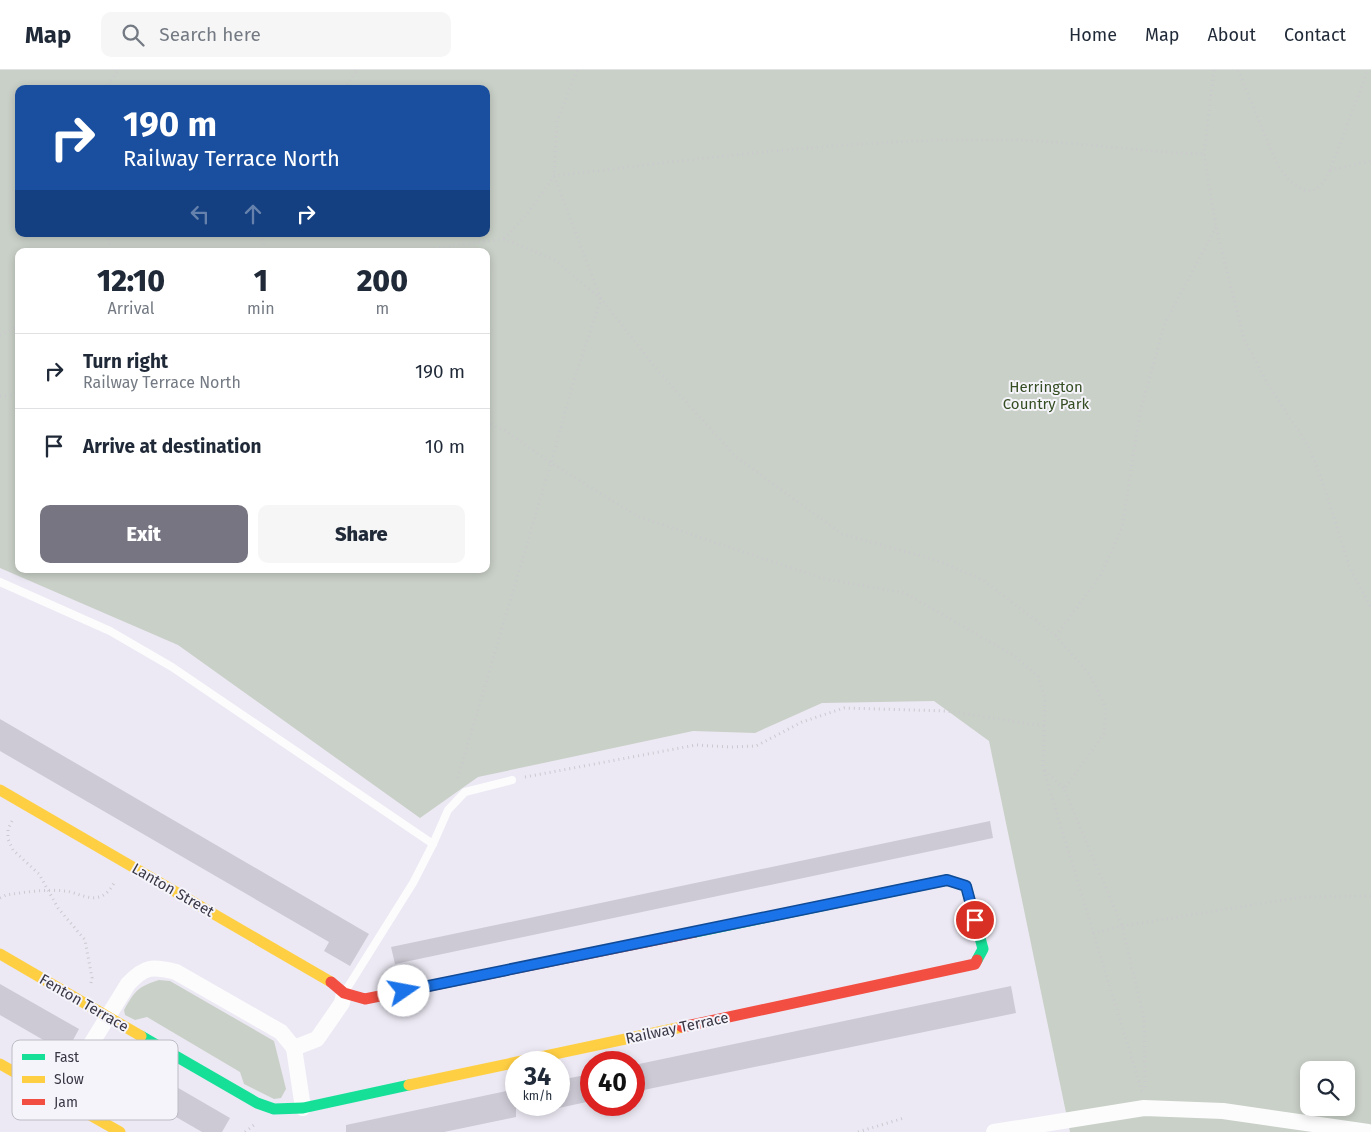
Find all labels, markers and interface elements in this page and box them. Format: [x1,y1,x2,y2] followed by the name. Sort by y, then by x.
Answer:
[101,12,451,57] search box
[25,21,71,49] text: Map
[119,21,147,49] icon: search
[159,23,261,46] text: Search here
[1069,24,1117,46] text: Home
[1145,24,1179,46] text: Map
[1207,24,1256,46] text: About
[1284,24,1346,46] text: Contact
[123,103,217,145] text: 190 m
[40,105,105,170] icon: right
[123,145,340,172] text: Railway Terrace North
[186,200,214,228] icon: left
[239,200,267,228] icon: ahead
[292,200,320,228] icon: right
[97,263,165,299] text: 12:10
[254,263,268,299] text: 1
[357,263,408,299] text: 200
[108,299,154,318] text: Arrival
[247,299,275,318] text: min
[375,299,389,318] text: m
[83,350,168,373] text: Turn right
[40,357,68,385] icon: right
[415,360,465,383] text: 190 m
[83,373,241,392] text: Railway Terrace North
[1003,378,1090,413] park label: Herrington Country Park
[40,432,68,460] icon: arrive
[83,435,262,458] text: Arrive at destination
[425,435,465,458] text: 10 m
[40,505,248,563] button: Exit
[258,505,465,563] button: Share
[129,859,218,921] street label: Lanton Street
[954,899,996,941] pin
[961,906,989,934] icon: arrive
[377,964,429,1016] position arrow
[36,970,132,1036] street label: Fenton Terrace
[624,1008,730,1048] street label: Railway Terrace
[12,1040,178,1120] legend
[54,1049,80,1066] text: Fast
[580,1051,645,1116] speed limit sign: 40
[1300,1061,1355,1116] map controls
[1300,1061,1355,1116] button: search
[524,1062,551,1092] text: 34
[54,1071,84,1088] text: Slow
[523,1089,552,1103] text: km/h
[54,1094,78,1111] text: Jam

